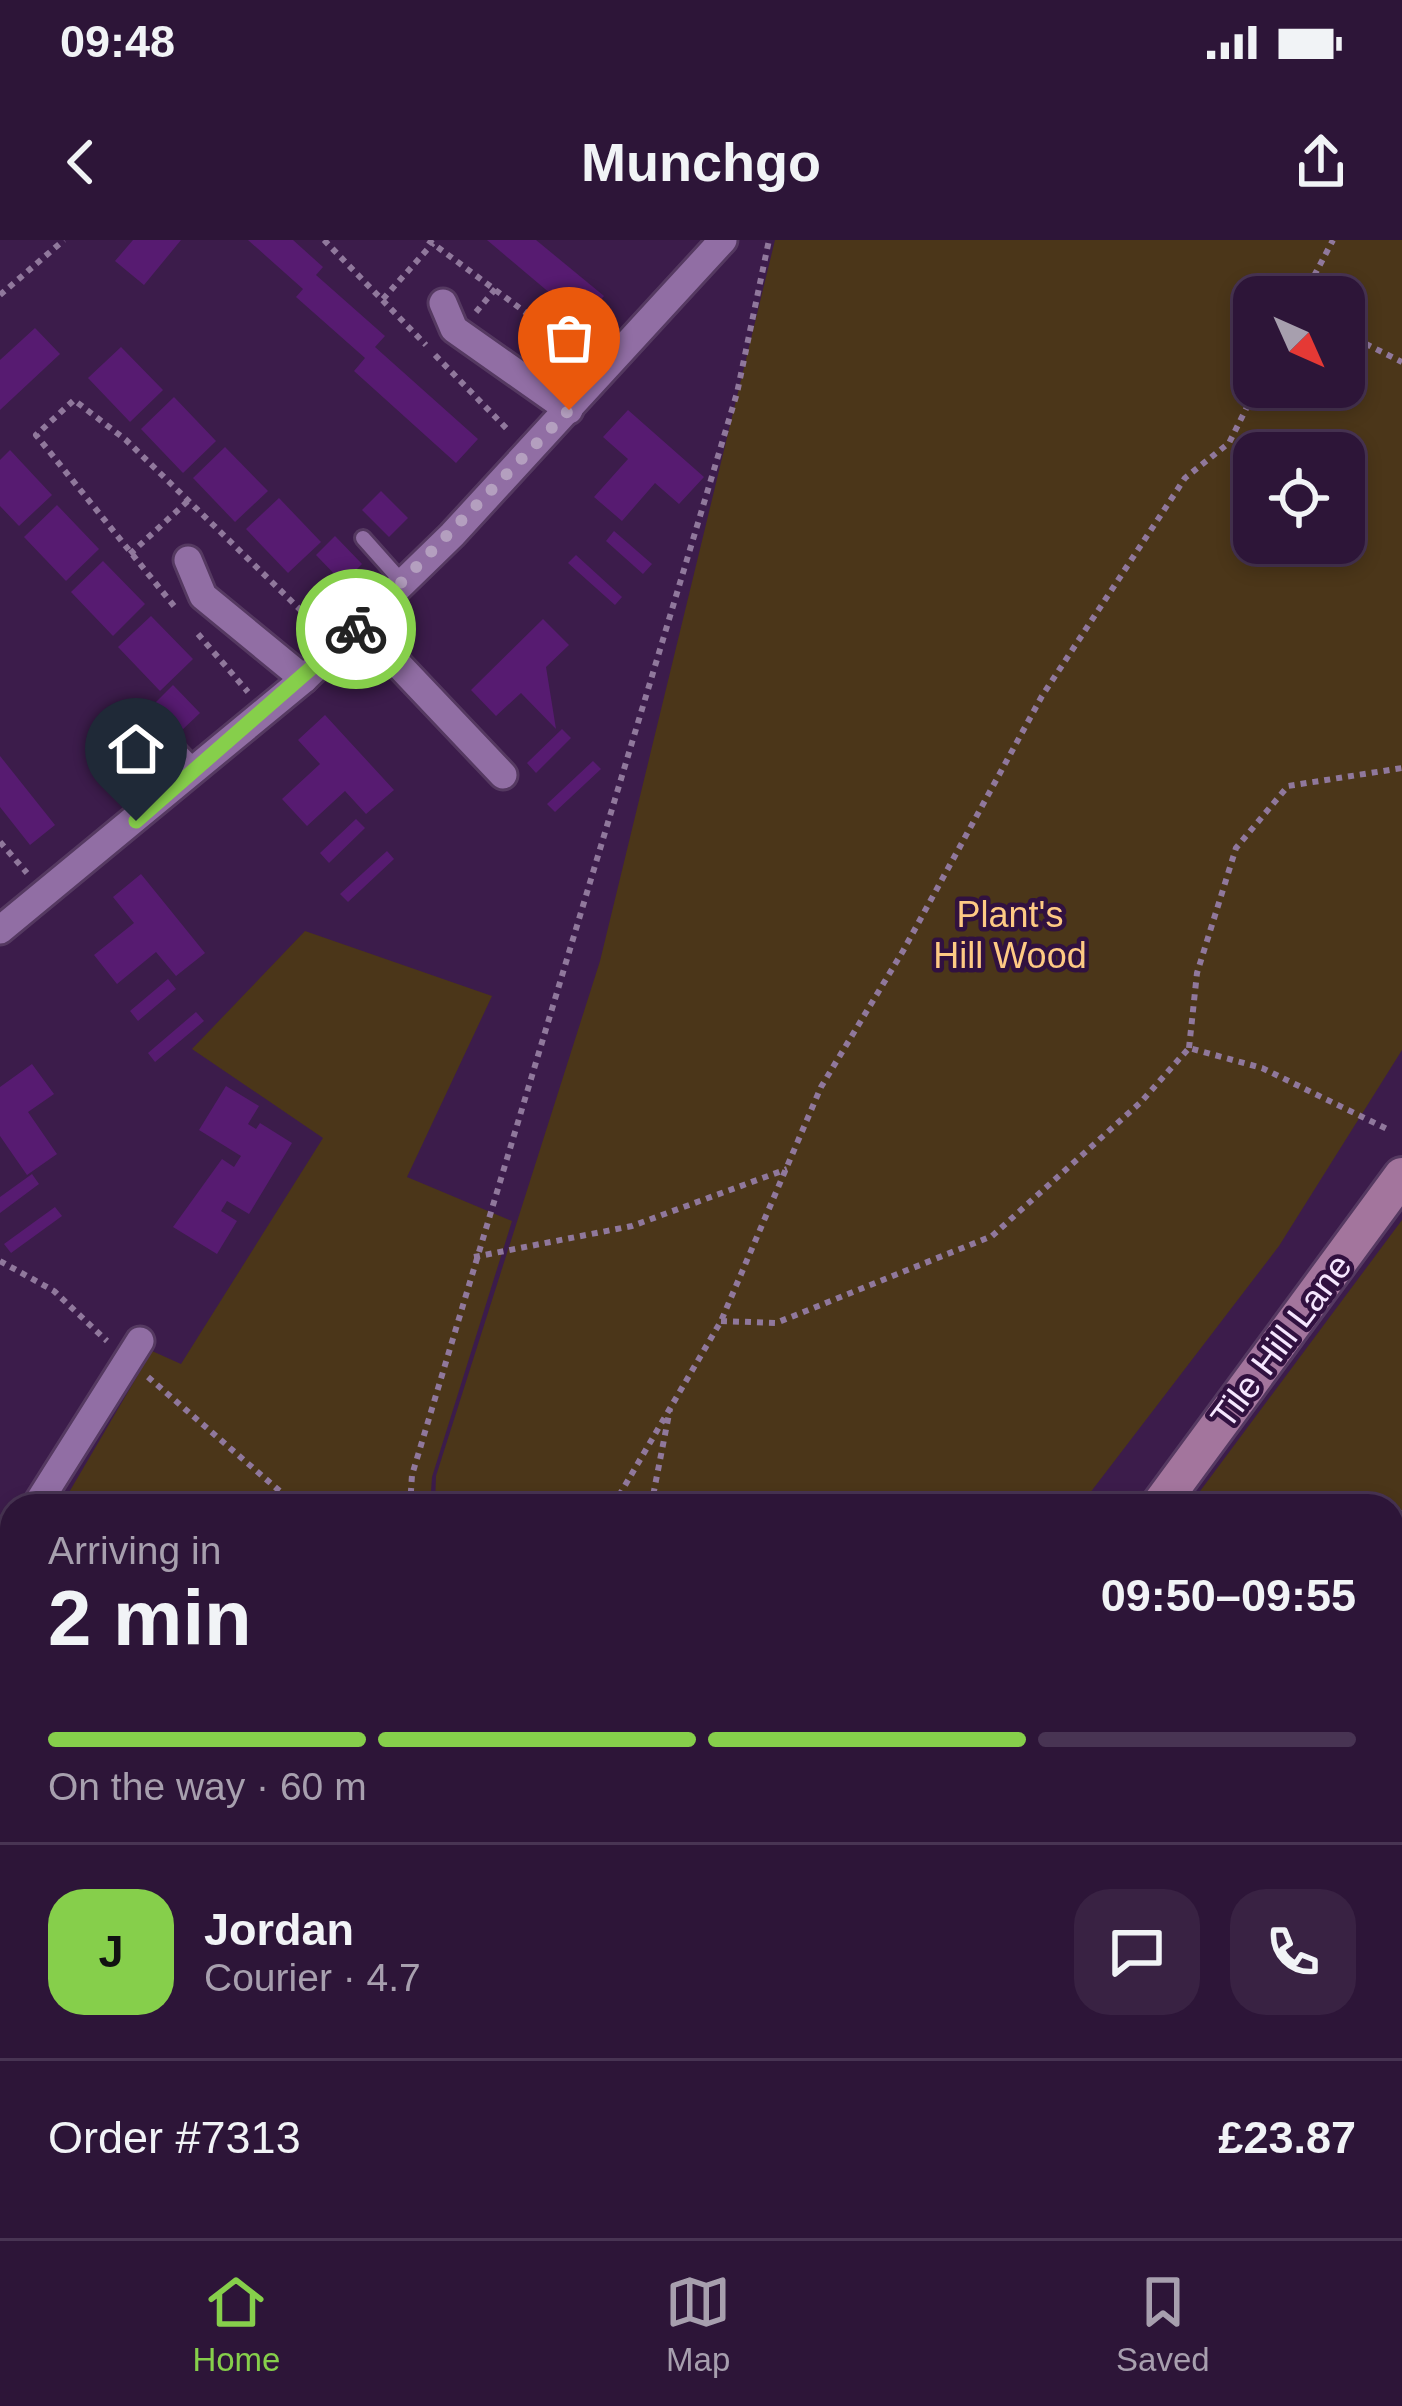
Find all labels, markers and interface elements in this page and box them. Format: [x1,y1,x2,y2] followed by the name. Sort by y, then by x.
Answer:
[60,16,175,67] text: 09:48
[48,129,114,195] icon: back
[1288,129,1354,195] icon: share
[581,132,821,192] text: Munchgo
[1233,276,1365,408] north arrow
[1233,276,1365,564] map controls
[518,287,620,410] pin
[536,305,602,371] icon: bag
[1233,432,1365,564] button: locate
[296,569,416,689] courier
[323,596,389,662] icon: bike
[85,698,187,821] pin
[103,716,169,782] icon: home
[933,894,1087,976] park label: Plant's Hill Wood
[1202,1246,1360,1436] street label: Tile Hill Lane
[48,1529,221,1572] text: Arriving in
[1101,1570,1356,1621] text: 09:50–09:55
[48,1574,252,1662] text: 2 min
[48,1765,367,1808] text: On the way · 60 m
[1074,1889,1200,2015] button: chat
[1230,1889,1356,2015] button: phone
[204,1904,354,1955] text: Jordan
[98,1926,124,1977] text: J
[204,1956,421,1999] text: Courier · 4.7
[48,2112,301,2163] text: Order #7313
[1218,2112,1356,2163] text: £23.87
[192,2269,280,2379] tab: Home
[665,2269,731,2379] tab: Map
[1116,2269,1210,2379] tab: Saved

